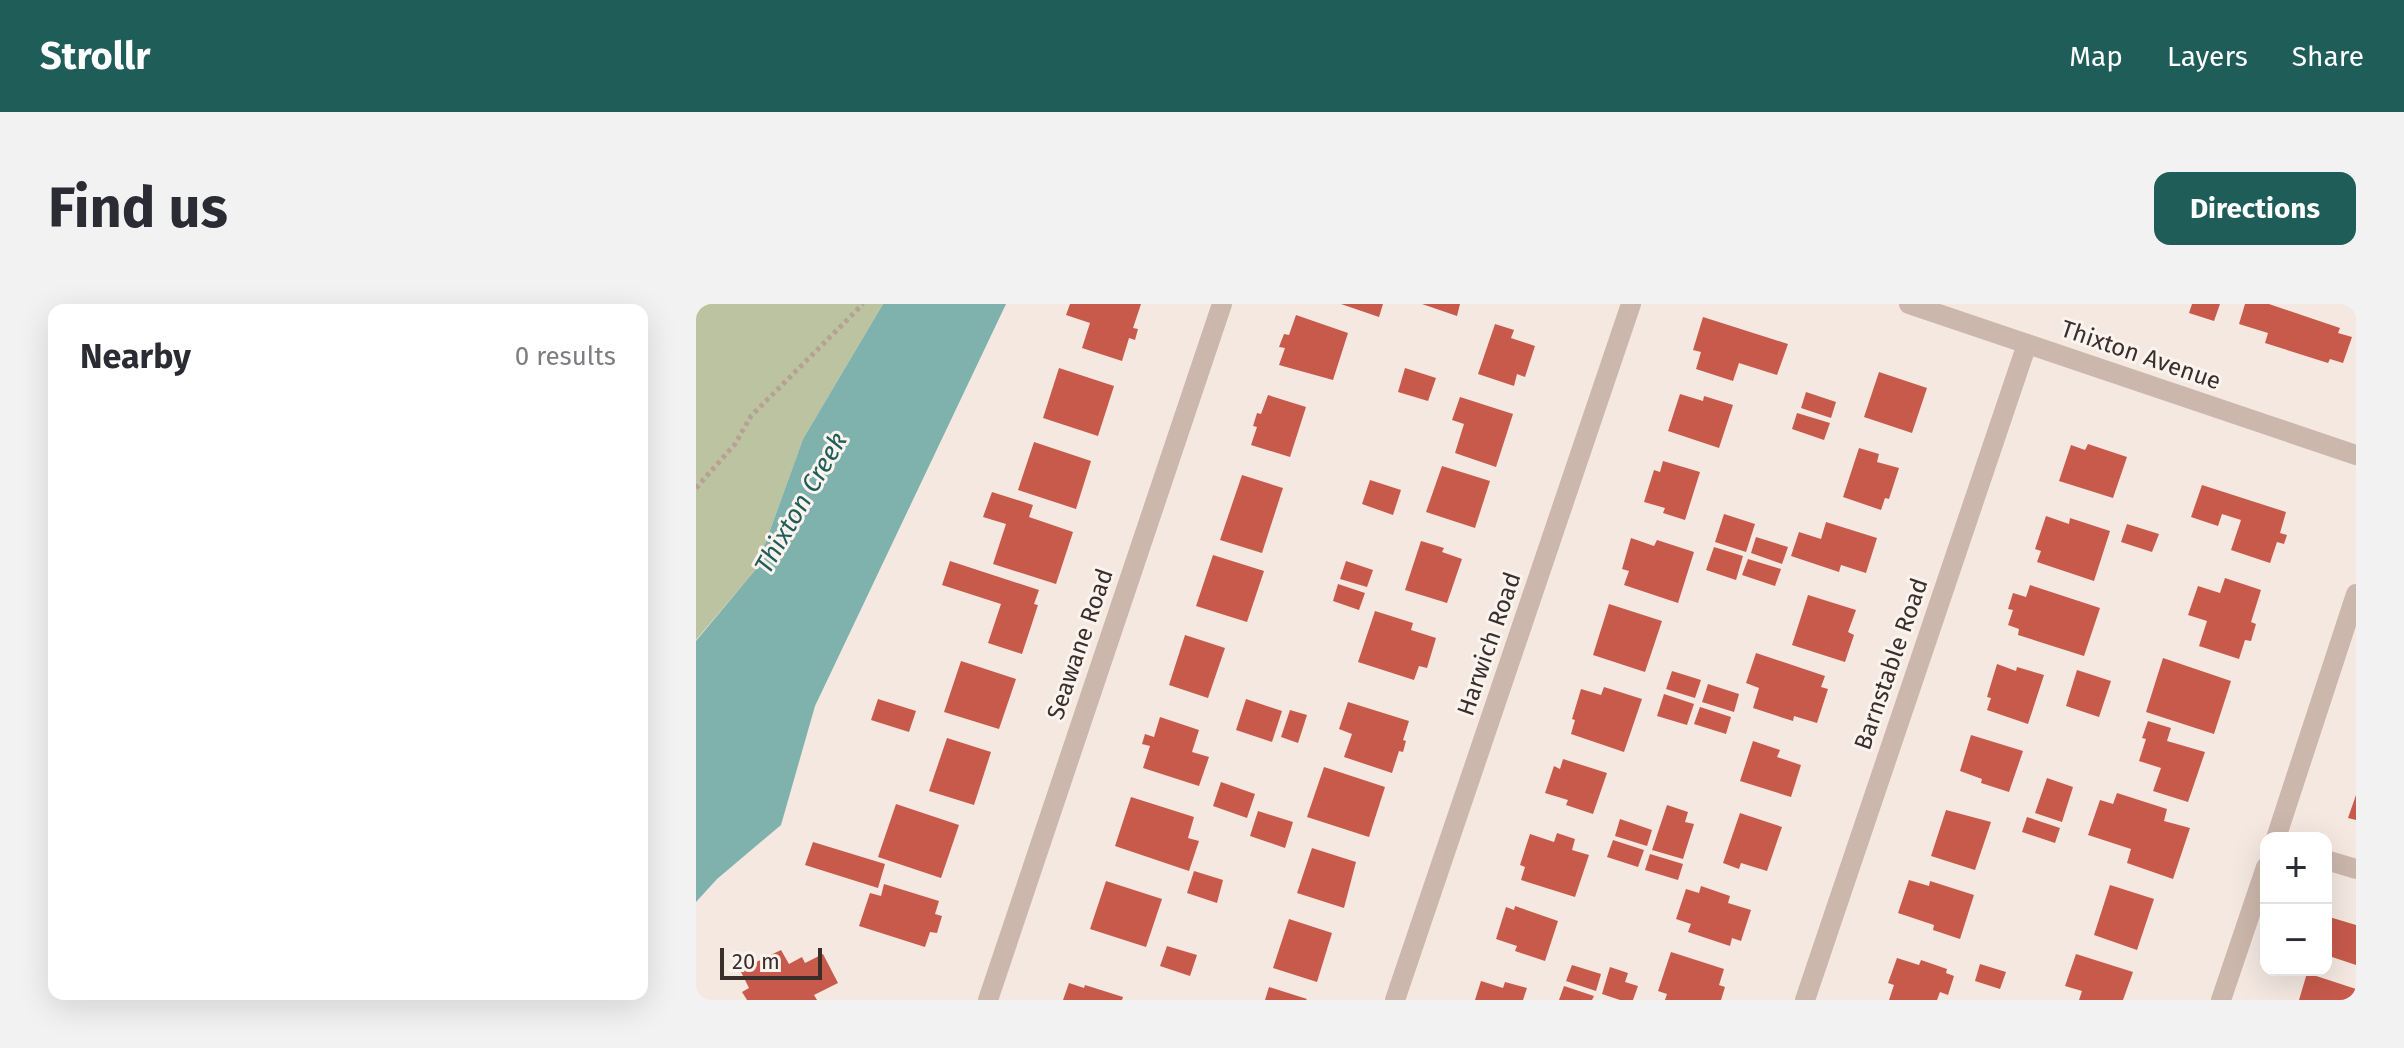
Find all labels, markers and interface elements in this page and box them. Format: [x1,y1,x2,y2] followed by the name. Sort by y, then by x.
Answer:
[40,33,151,79] text: Strollr
[2069,40,2123,73] text: Map
[2167,40,2248,73] text: Layers
[2292,40,2364,73] text: Share
[2154,172,2356,245] button: Directions
[48,175,228,242] text: Find us
[2057,315,2225,395] street label: Thixton Avenue
[80,336,191,377] text: Nearby
[515,341,616,372] text: 0 results
[748,427,854,579] water label: Thixton Creek
[1041,565,1119,723] street label: Seawane Road
[1451,569,1527,719] street label: Harwich Road
[1849,574,1933,754] street label: Barnstable Road
[2260,832,2332,976] map controls
[2260,832,2332,904] button: +
[2260,904,2332,976] button: −
[720,944,822,980] scale bar
[732,948,780,975] text: 20 m

